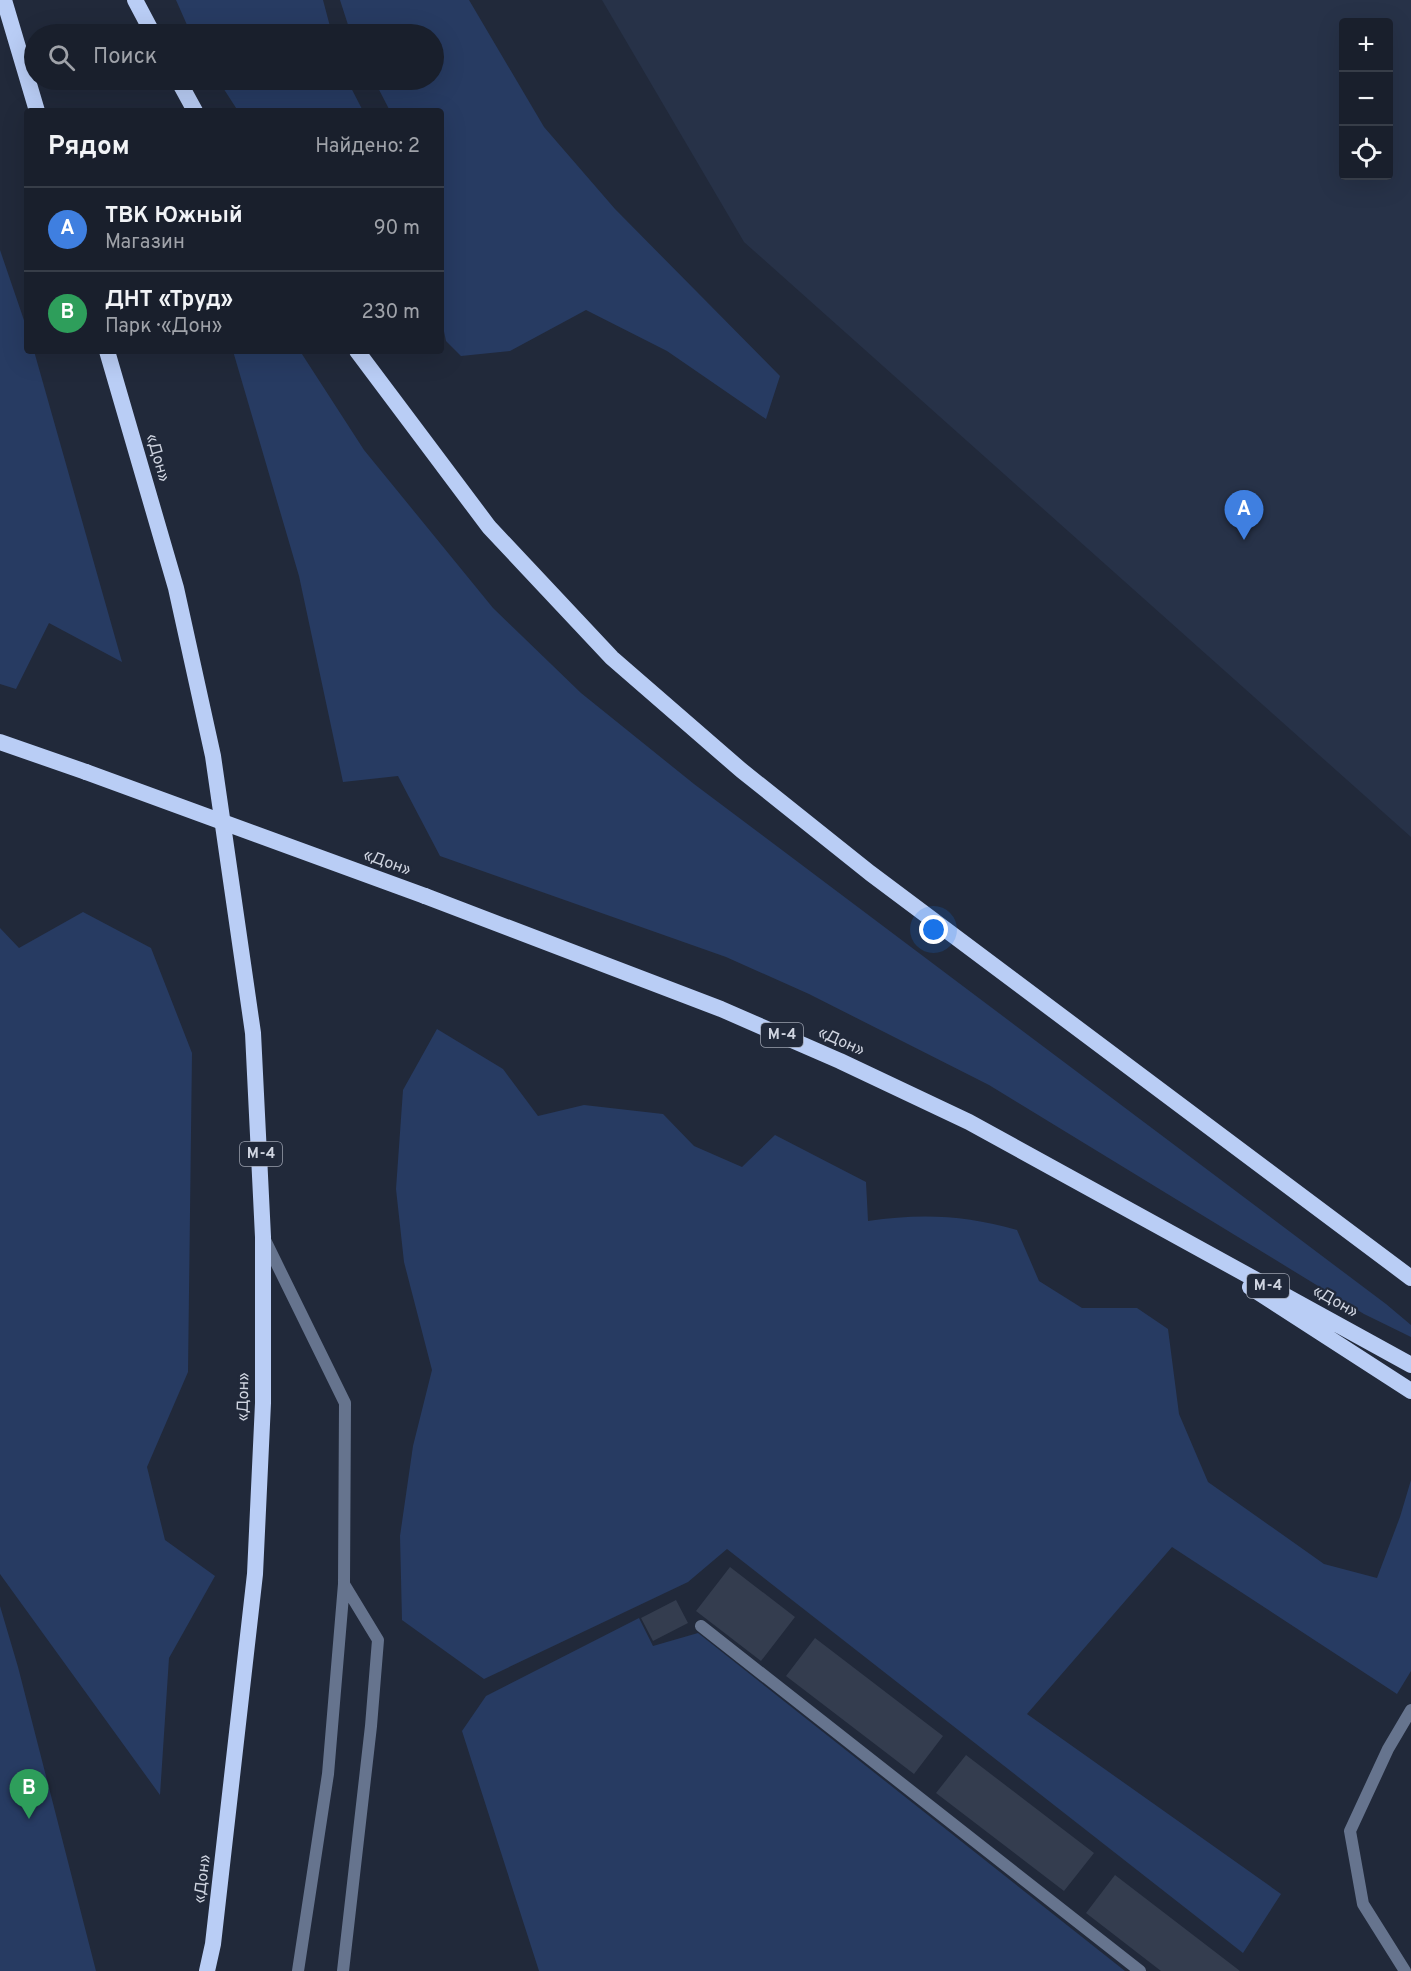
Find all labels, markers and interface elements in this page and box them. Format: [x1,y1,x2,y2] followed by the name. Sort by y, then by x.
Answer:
[1339,18,1393,180] map controls
[1339,18,1393,72] button: +
[24,24,444,90] search box
[45,41,78,74] icon: search
[93,44,157,71] text: Поиск
[1339,72,1393,126] button: −
[1339,126,1393,180] button: locate
[48,131,130,164] text: Рядом
[315,134,420,160] text: Найдено: 2
[105,203,243,230] text: ТВК Южный
[60,216,75,242] text: A
[374,216,420,242] text: 90 m
[105,230,185,256] text: Магазин
[105,287,233,314] text: ДНТ «Труд»
[61,300,74,326] text: B
[361,300,420,326] text: 230 m
[105,314,222,340] text: Парк · «Дон»
[141,432,173,484] street label: «Дон»
[1224,490,1264,540] pin: A
[361,845,413,881] street label: «Дон»
[919,915,948,944] your location
[761,1023,803,1047] road number: М-4
[815,1023,867,1061] street label: «Дон»
[240,1142,282,1166] road number: М-4
[1247,1274,1289,1298] road number: М-4
[1309,1281,1361,1323] street label: «Дон»
[234,1372,254,1422] street label: «Дон»
[9,1770,48,1819] pin: B
[190,1853,216,1905] street label: «Дон»

